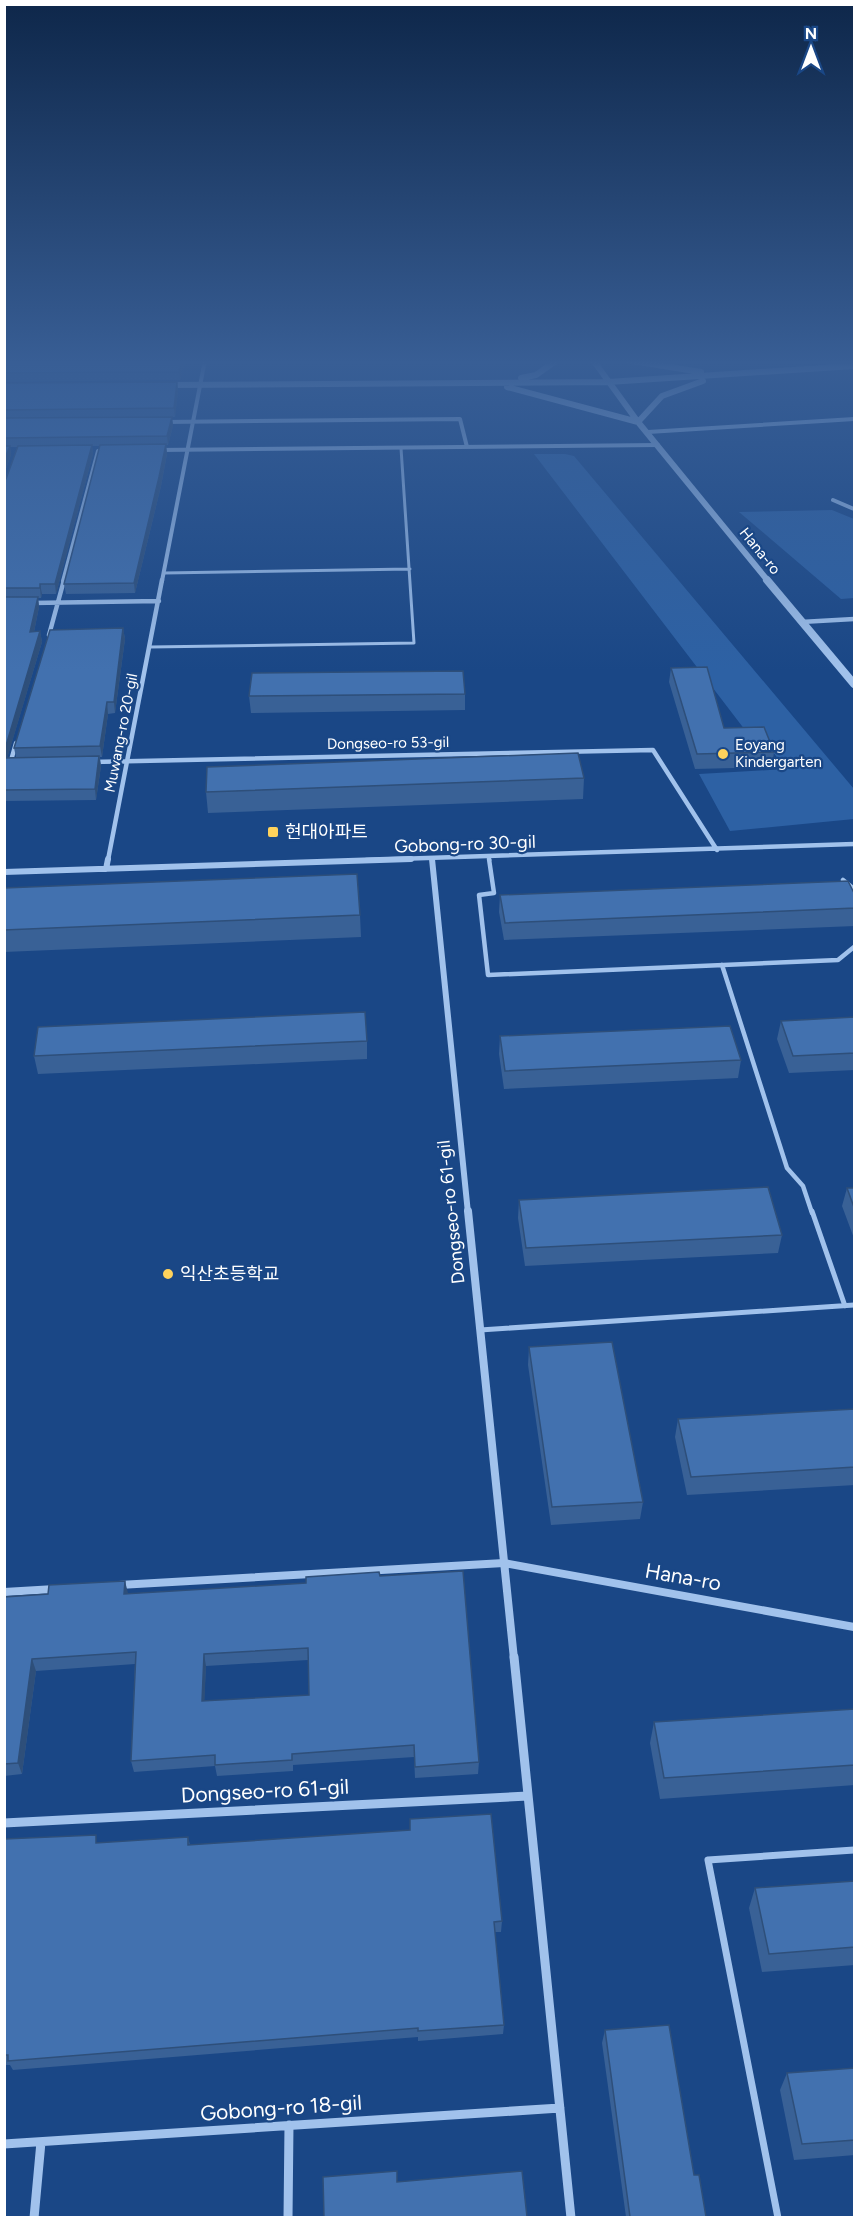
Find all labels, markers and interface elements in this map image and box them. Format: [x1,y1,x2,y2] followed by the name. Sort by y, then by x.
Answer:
[781,18,841,78] north arrow
[805,24,817,43] text: N
[736,524,784,578] street label: Hana-ro
[101,672,141,794] street label: Muwang-ro 20-gil
[327,733,449,753] street label: Dongseo-ro 53-gil
[735,736,822,771] place label: Eoyang Kindergarten
[716,747,730,761] marker: Eoyang Kindergarten
[285,821,368,843] place label: 현대아파트
[266,825,280,839] marker: 현대아파트
[394,831,536,857] street label: Gobong-ro 30-gil
[433,1139,469,1285] street label: Dongseo-ro 61-gil
[180,1263,279,1285] place label: 익산초등학교
[161,1267,175,1281] marker: 익산초등학교
[643,1558,723,1595] street label: Hana-ro
[180,1774,350,1807] street label: Dongseo-ro 61-gil
[199,2089,363,2126] street label: Gobong-ro 18-gil

